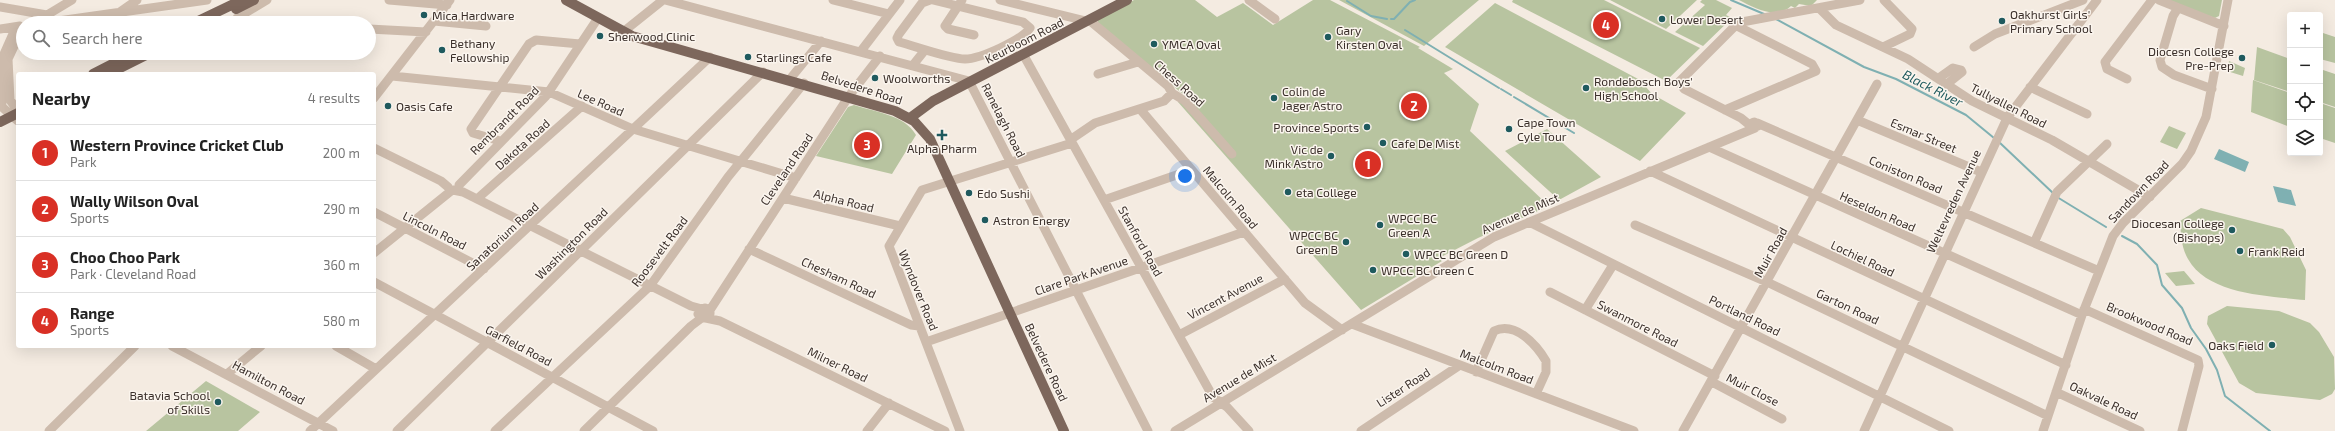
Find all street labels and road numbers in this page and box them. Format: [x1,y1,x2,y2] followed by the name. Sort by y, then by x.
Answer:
[982,14,1066,66] street label: Keurboom Road
[1152,57,1208,109] street label: Chess Road
[820,67,904,107] street label: Belvedere Road
[979,80,1029,160] street label: Ranelagh Road
[1969,80,2049,130] street label: Tullyallen Road
[467,83,541,157] street label: Rembrandt Road
[576,86,626,118] street label: Lee Road
[1889,115,1960,155] street label: Esmar Street
[492,116,552,172] street label: Dakota Road
[757,130,815,208] street label: Cleveland Road
[1923,147,1983,255] street label: Weltevreden Avenue
[1867,152,1945,196] street label: Coniston Road
[2105,157,2171,225] street label: Sandown Road
[1201,163,1261,231] street label: Malcolm Road
[812,186,876,214] street label: Alpha Road
[1838,188,1918,234] street label: Heseldon Road
[1479,190,1561,236] street label: Avenue de Mist
[463,199,541,273] street label: Sanatorium Road
[532,204,610,282] street label: Washington Road
[1116,204,1166,278] street label: Stanford Road
[401,208,469,252] street label: Lincoln Road
[628,213,690,289] street label: Roosevelt Road
[1750,224,1790,280] street label: Muir Road
[1829,237,1897,279] street label: Lochiel Road
[896,248,942,332] street label: Wyndover Road
[1032,252,1130,298] street label: Clare Park Avenue
[799,254,879,300] street label: Chesham Road
[1185,270,1265,322] street label: Vincent Avenue
[1814,285,1882,327] street label: Garton Road
[1707,292,1783,338] street label: Portland Road
[1595,297,1681,349] street label: Swanmore Road
[2105,298,2195,348] street label: Brookwood Road
[1023,321,1071,403] street label: Belvedere Road
[483,322,555,368] street label: Garfield Road
[806,343,870,385] street label: Milner Road
[1458,346,1536,386] street label: Malcolm Road
[1200,349,1279,404] street label: Avenue de Mist
[230,357,308,407] street label: Hamilton Road
[1374,364,1432,410] street label: Lister Road
[1724,370,1782,408] street label: Muir Close
[2068,378,2140,422] street label: Oakvale Road

